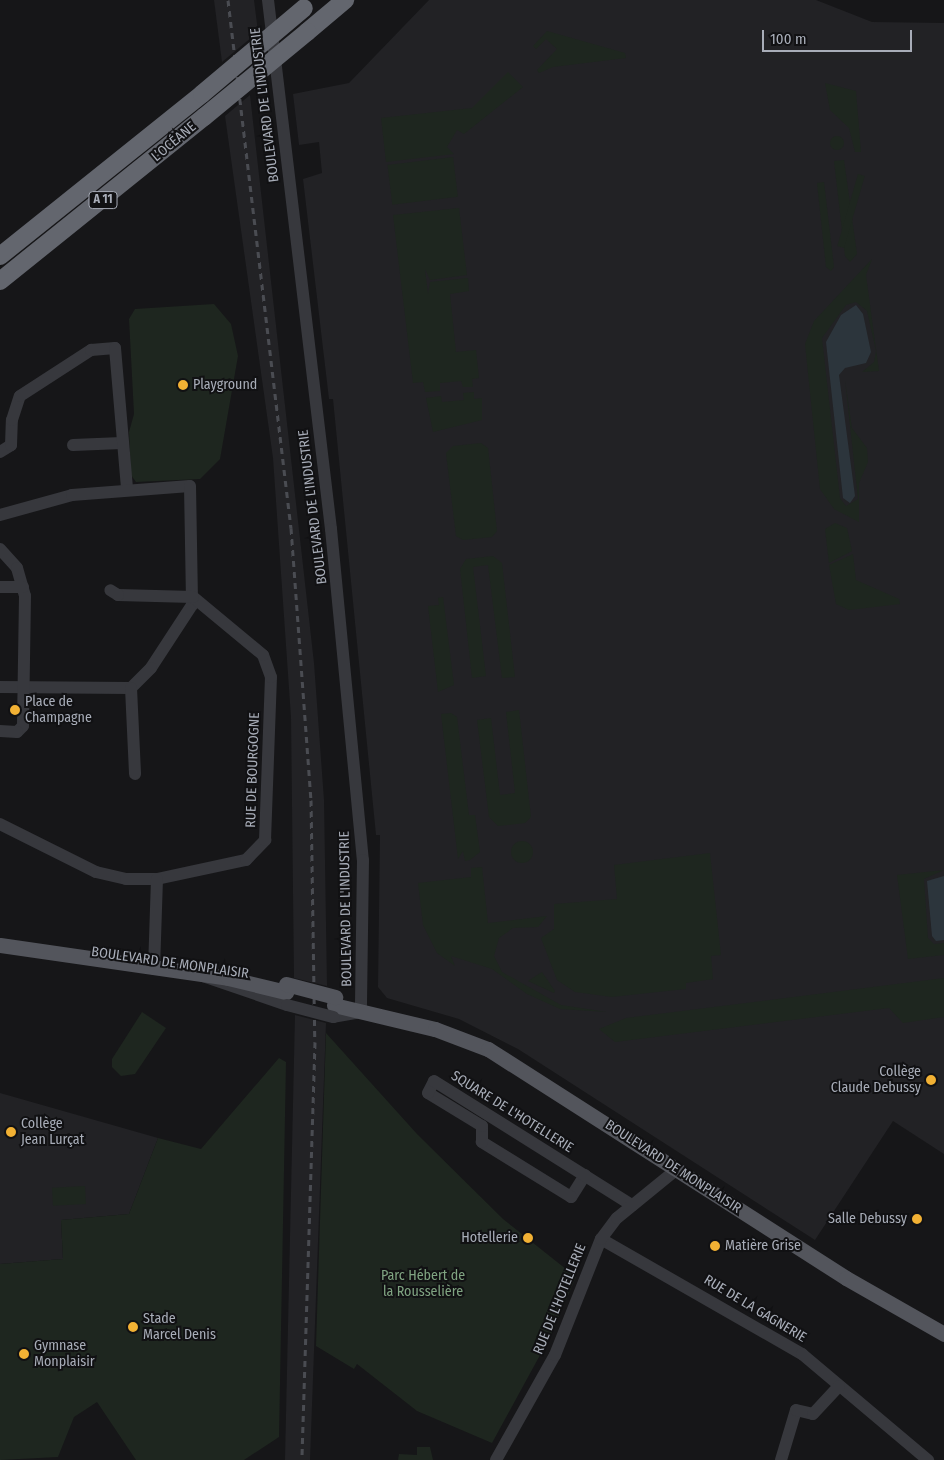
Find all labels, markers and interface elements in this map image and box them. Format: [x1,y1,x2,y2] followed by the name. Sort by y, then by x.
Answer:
[764,20,914,52] scale bar
[247,27,283,183] street label: BOULEVARD DE L'INDUSTRIE
[770,30,807,48] text: 100 m
[148,119,200,165] street label: L’OCÉANE
[88,190,118,210] road number: A 11
[193,377,257,393] place label: Playground
[177,379,189,391] marker: Playground
[295,429,331,585] street label: BOULEVARD DE L'INDUSTRIE
[25,694,92,726] place label: Place de Champagne
[9,704,21,716] marker: Place de Champagne
[243,712,263,828] street label: RUE DE BOURGOGNE
[336,831,356,987] street label: BOULEVARD DE L'INDUSTRIE
[90,944,250,982] street label: BOULEVARD DE MONPLAISIR
[831,1064,921,1096] place label: Collège Claude Debussy
[448,1068,576,1156] street label: SQUARE DE L'HOTELLERIE
[925,1074,937,1086] marker: Collège Claude Debussy
[21,1116,84,1148] place label: Collège Jean Lurçat
[602,1117,744,1217] street label: BOULEVARD DE MONPLAISIR
[5,1126,17,1138] marker: Collège Jean Lurçat
[828,1211,907,1227] place label: Salle Debussy
[911,1213,923,1225] marker: Salle Debussy
[461,1230,518,1246] place label: Hotellerie
[522,1232,534,1244] marker: Hotellerie
[725,1238,801,1254] place label: Matière Grise
[709,1240,721,1252] marker: Matière Grise
[530,1241,590,1357] street label: RUE DE L'HOTELLERIE
[381,1268,465,1300] park label: Parc Hébert de la Rousselière
[701,1272,809,1346] street label: RUE DE LA GAGNERIE
[143,1311,216,1344] place label: Stade Marcel Denis
[127,1321,139,1333] marker: Stade Marcel Denis
[34,1338,95,1370] place label: Gymnase Monplaisir
[18,1348,30,1360] marker: Gymnase Monplaisir

